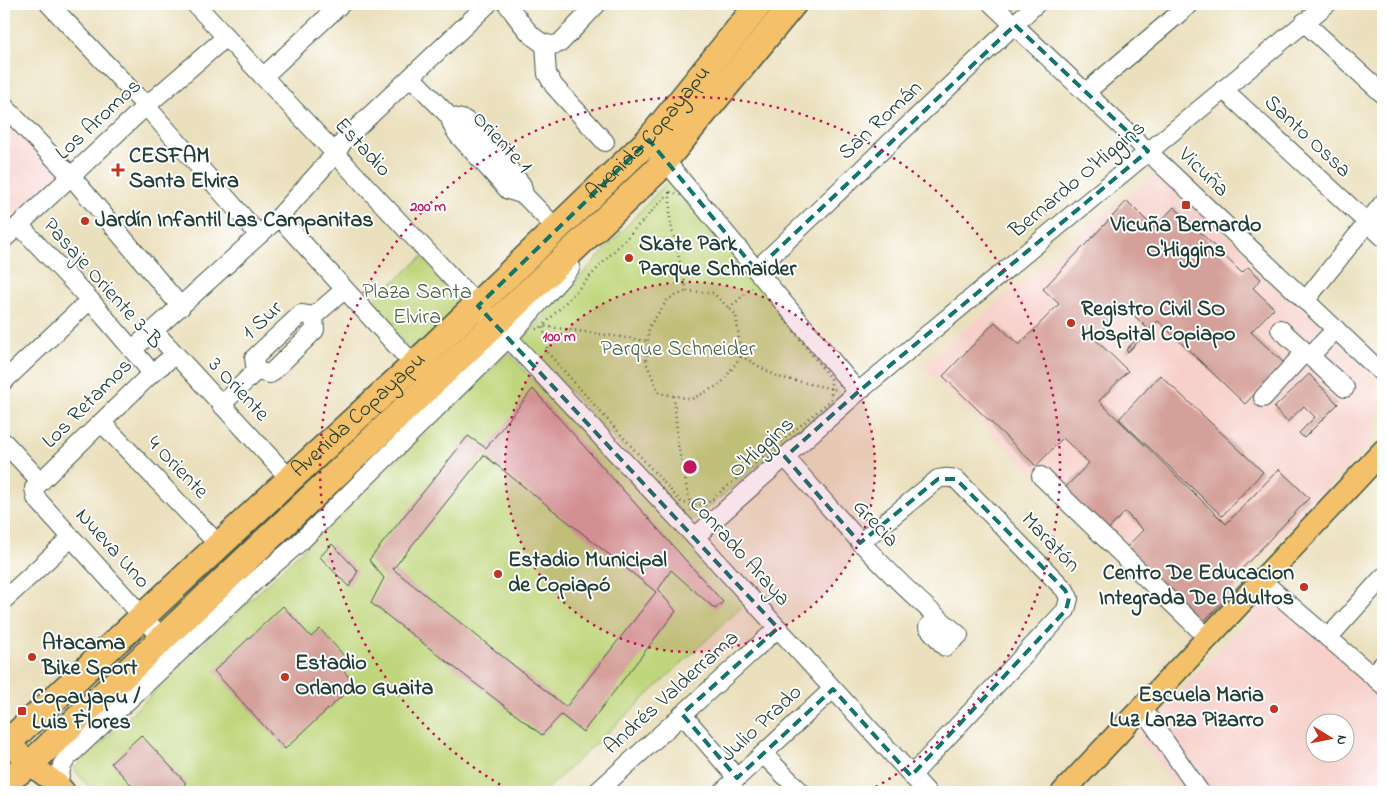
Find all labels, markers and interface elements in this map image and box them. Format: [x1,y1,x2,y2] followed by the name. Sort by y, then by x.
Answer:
[579,59,719,208] street label: Avenida Copayapu
[49,72,149,168] street label: Los Aromos
[832,73,930,169] street label: San Román
[1256,88,1358,186] street label: Santo Ossa
[463,104,539,182] street label: Oriente 1
[326,111,398,185] street label: Estadio
[1002,113,1154,248] street label: Bernardo O'Higgins
[1169,140,1236,205] street label: Vicuña
[129,141,239,198] place label: CESFAM Santa Elvira
[111,163,125,177] marker: CESFAM Santa Elvira
[409,196,446,218] text: 200 m
[1180,199,1192,211] marker: Vicuña Bernardo O'Higgins
[95,205,373,237] place label: Jardín Infantil Las Campanitas
[1110,210,1261,268] place label: Vicuña Bernardo O'Higgins
[34,211,170,357] street label: Pasaje Oriente 3-B
[79,215,91,227] marker: Jardín Infantil Las Campanitas
[639,229,797,286] place label: Skate Park Parque Schnaider
[623,252,635,264] marker: Skate Park Parque Schnaider
[362,277,472,334] park label: Plaza Santa Elvira
[235,294,291,348] street label: 1 Sur
[1081,294,1236,351] place label: Registro Civil SO Hospital Copiapo
[1065,317,1077,329] marker: Registro Civil SO Hospital Copiapo
[542,326,576,348] text: 100 m
[600,334,756,366] park label: Parque Schneider
[284,345,434,486] street label: Avenida Copayapu
[35,351,141,457] street label: Los Retamos
[200,351,276,429] street label: 3 Oriente
[722,410,803,487] street label: O'Higgins
[138,429,216,507] street label: 4 Oriente
[681,458,699,476] centre of rings
[680,490,797,615] street label: Conrado Araya
[844,493,906,555] street label: Grecia
[67,501,157,597] street label: Nueva Uno
[1013,505,1087,581] street label: Maratón
[508,545,667,602] place label: Estadio Municipal de Copiapó
[1099,558,1294,616] place label: Centro De Educacion Integrada De Adultos
[492,568,504,580] marker: Estadio Municipal de Copiapó
[1298,581,1310,593] marker: Centro De Educacion Integrada De Adultos
[597,623,747,763] street label: Andrés Valderrama
[41,628,138,685] place label: Atacama Bike Sport
[295,648,434,705] place label: Estadio Orlando Guaita
[26,651,38,663] marker: Atacama Bike Sport
[279,671,291,683] marker: Estadio Orlando Guaita
[714,678,810,770] street label: Julio Prado
[1110,680,1264,737] place label: Escuela Maria Luz Lanza Pizarro
[32,682,140,739] place label: Copayapu / Luis Flores
[1268,703,1280,715] marker: Escuela Maria Luz Lanza Pizarro
[16,705,28,717] marker: Copayapu / Luis Flores
[1304,714,1354,764] north arrow
[1330,734,1352,746] text: N

